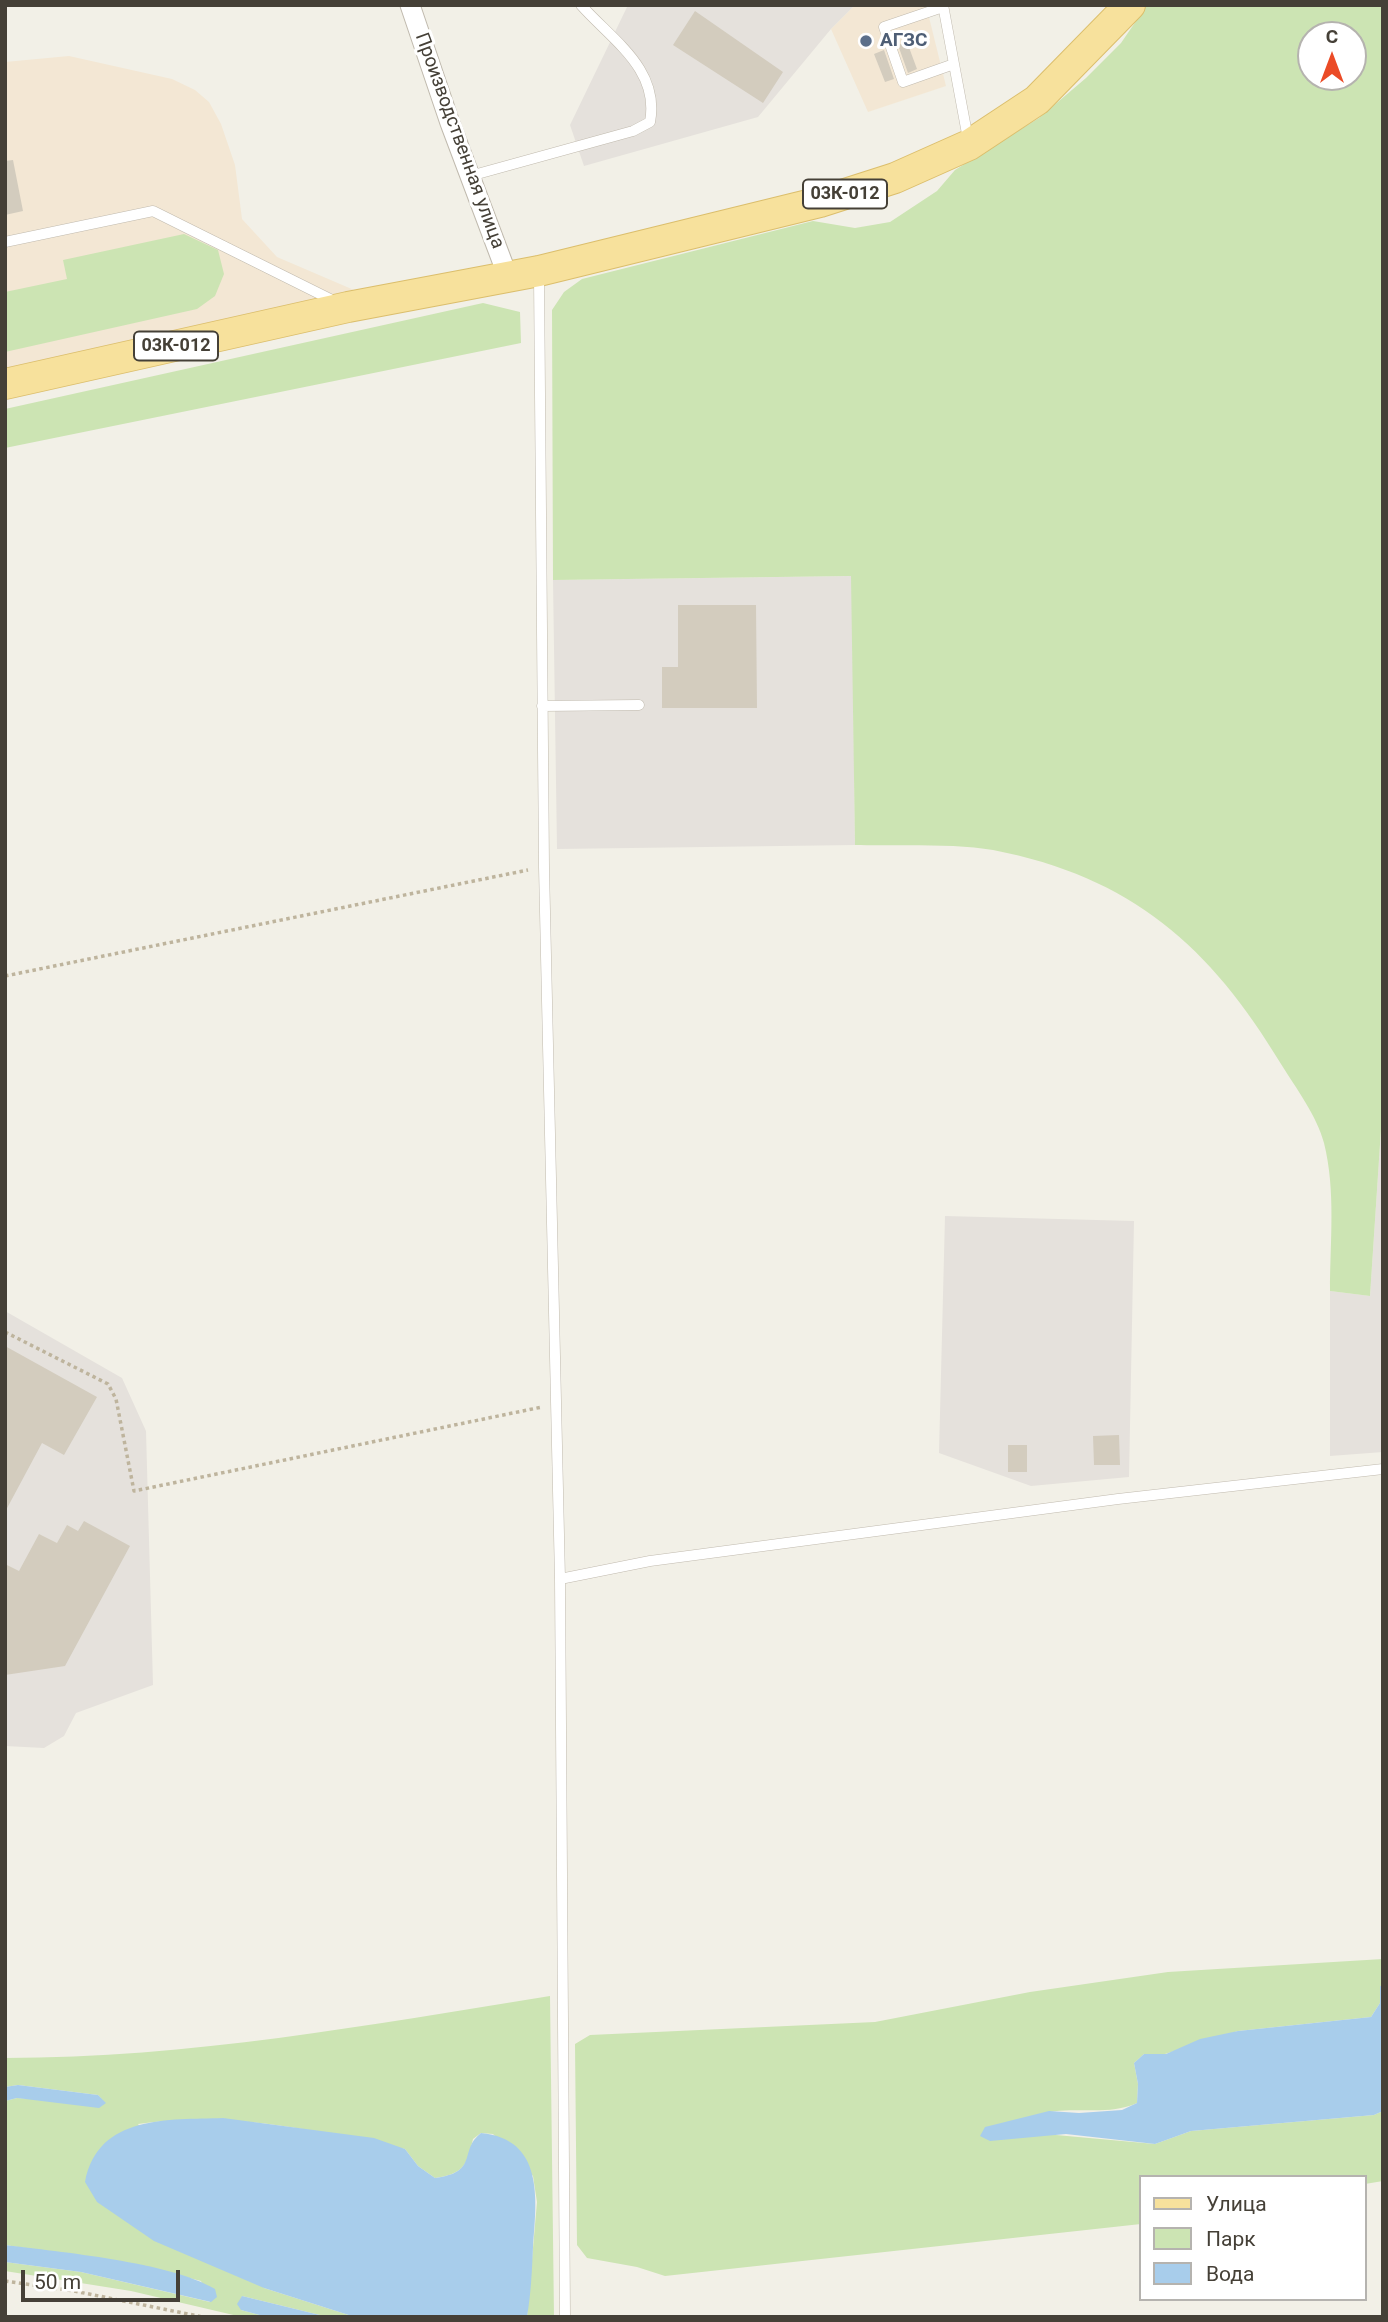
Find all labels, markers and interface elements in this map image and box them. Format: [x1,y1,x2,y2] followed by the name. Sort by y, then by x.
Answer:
[1297,21,1367,91] north arrow
[1326,25,1338,48] text: С
[409,30,509,252] street label: Производственная улица
[880,30,928,52] place label: АГЗС
[858,33,874,49] marker: АГЗС
[803,180,887,209] road number: 03К-012
[134,332,218,360] road number: 03К-012
[1140,2175,1367,2301] legend
[1206,2192,1267,2216] text: Улица
[1206,2227,1256,2251] text: Парк
[24,2256,184,2300] scale bar
[1206,2262,1254,2286] text: Вода
[34,2270,81,2294] text: 50 m

